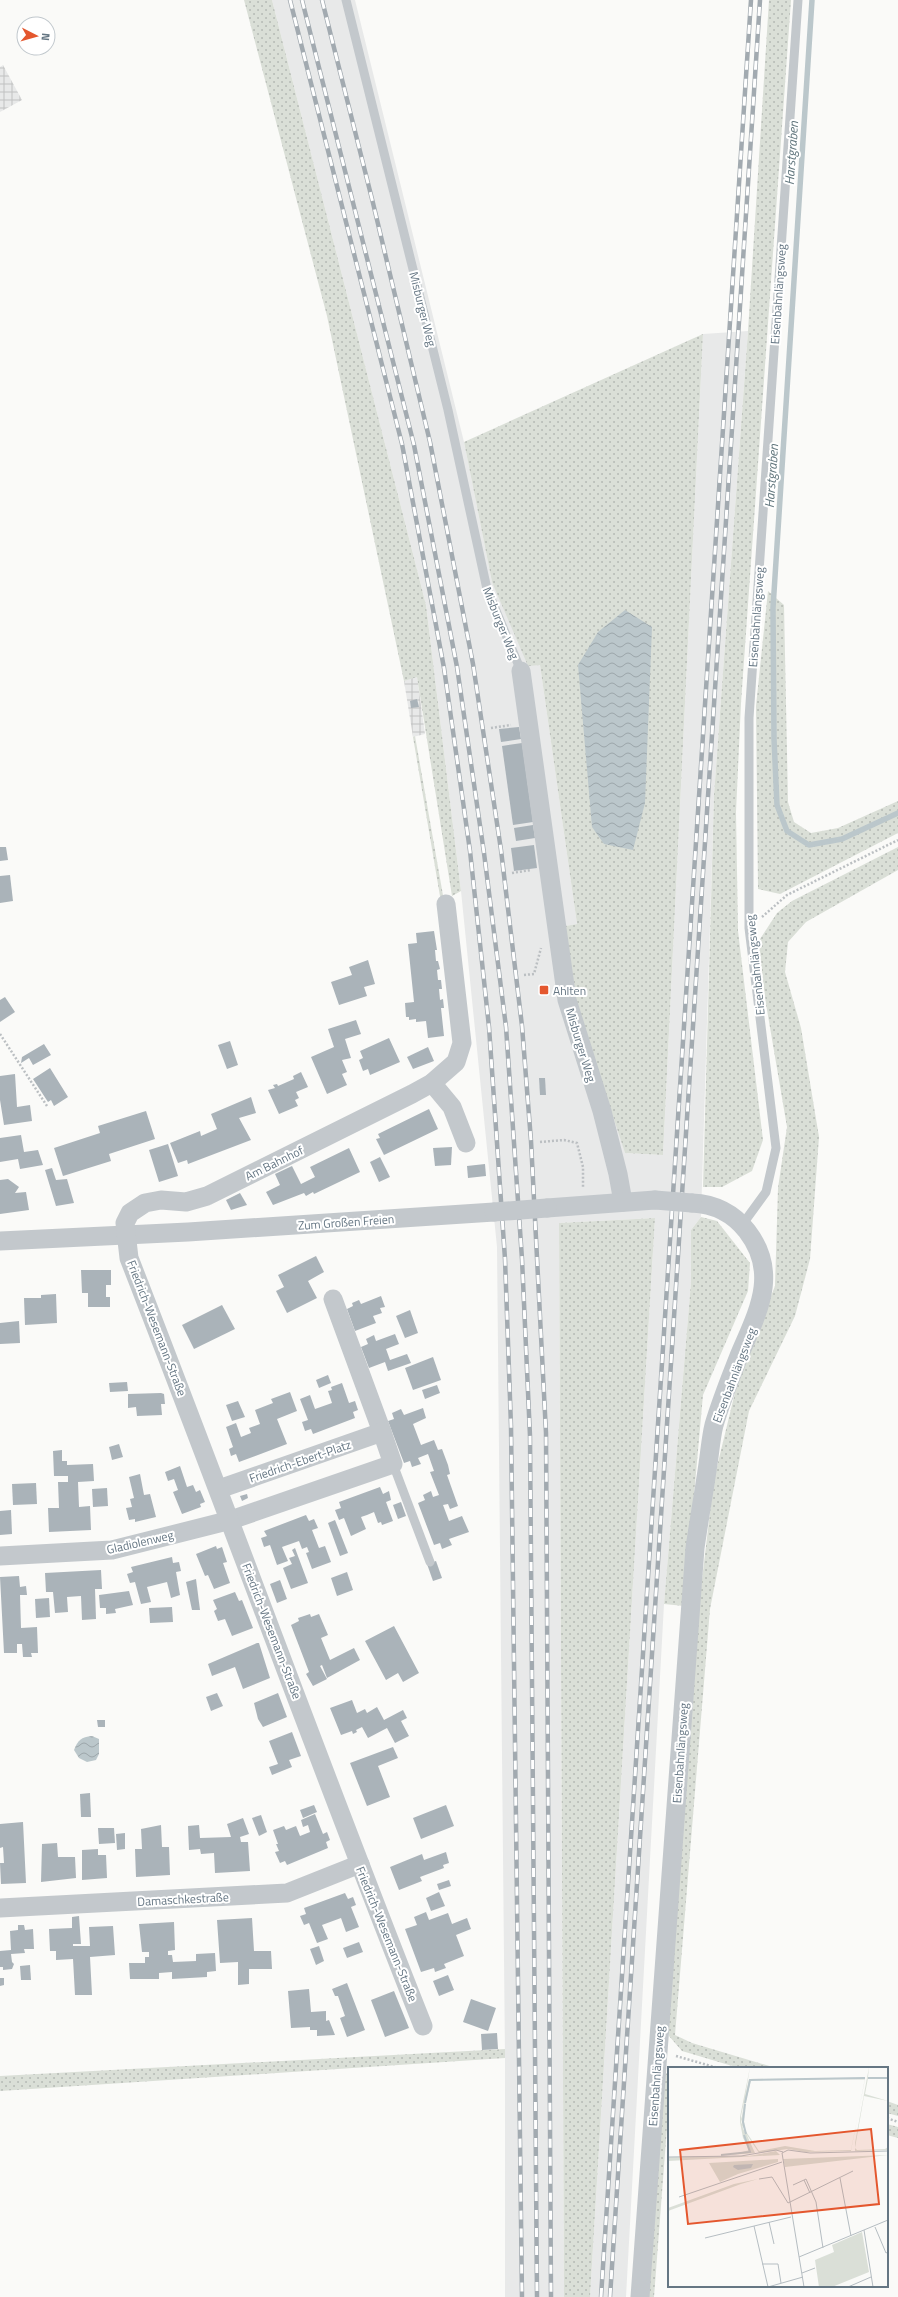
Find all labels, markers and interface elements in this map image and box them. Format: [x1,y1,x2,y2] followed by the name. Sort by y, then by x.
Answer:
[16,16,56,56] north arrow
[38,32,54,42] text: N
[779,120,803,186] water label: Harstgraben
[765,243,791,345] street label: Eisenbahnlängsweg
[405,269,441,349] street label: Misburger Weg
[759,443,783,509] water label: Harstgraben
[743,566,769,668] street label: Eisenbahnlängsweg
[478,584,524,662] street label: Misburger Weg
[740,914,770,1016] street label: Eisenbahnlängsweg
[553,981,586,1000] place label: Ahlten
[538,984,550,996] marker: Ahlten
[561,1006,601,1084] street label: Misburger Weg
[242,1141,306,1185] street label: Am Bahnhof
[297,1209,395,1235] street label: Zum Großen Freien
[122,1257,192,1399] street label: Friedrich-Wesemann-Straße
[707,1325,761,1425] street label: Eisenbahnlängsweg
[246,1435,354,1487] street label: Friedrich-Ebert-Platz
[105,1525,175,1559] street label: Gladiolenweg
[237,1560,307,1702] street label: Friedrich-Wesemann-Straße
[667,1702,693,1804] street label: Eisenbahnlängsweg
[351,1863,423,2005] street label: Friedrich-Wesemann-Straße
[137,1887,229,1911] street label: Damaschkestraße
[643,2025,669,2127] street label: Eisenbahnlängsweg
[668,2067,888,2287] inset map

